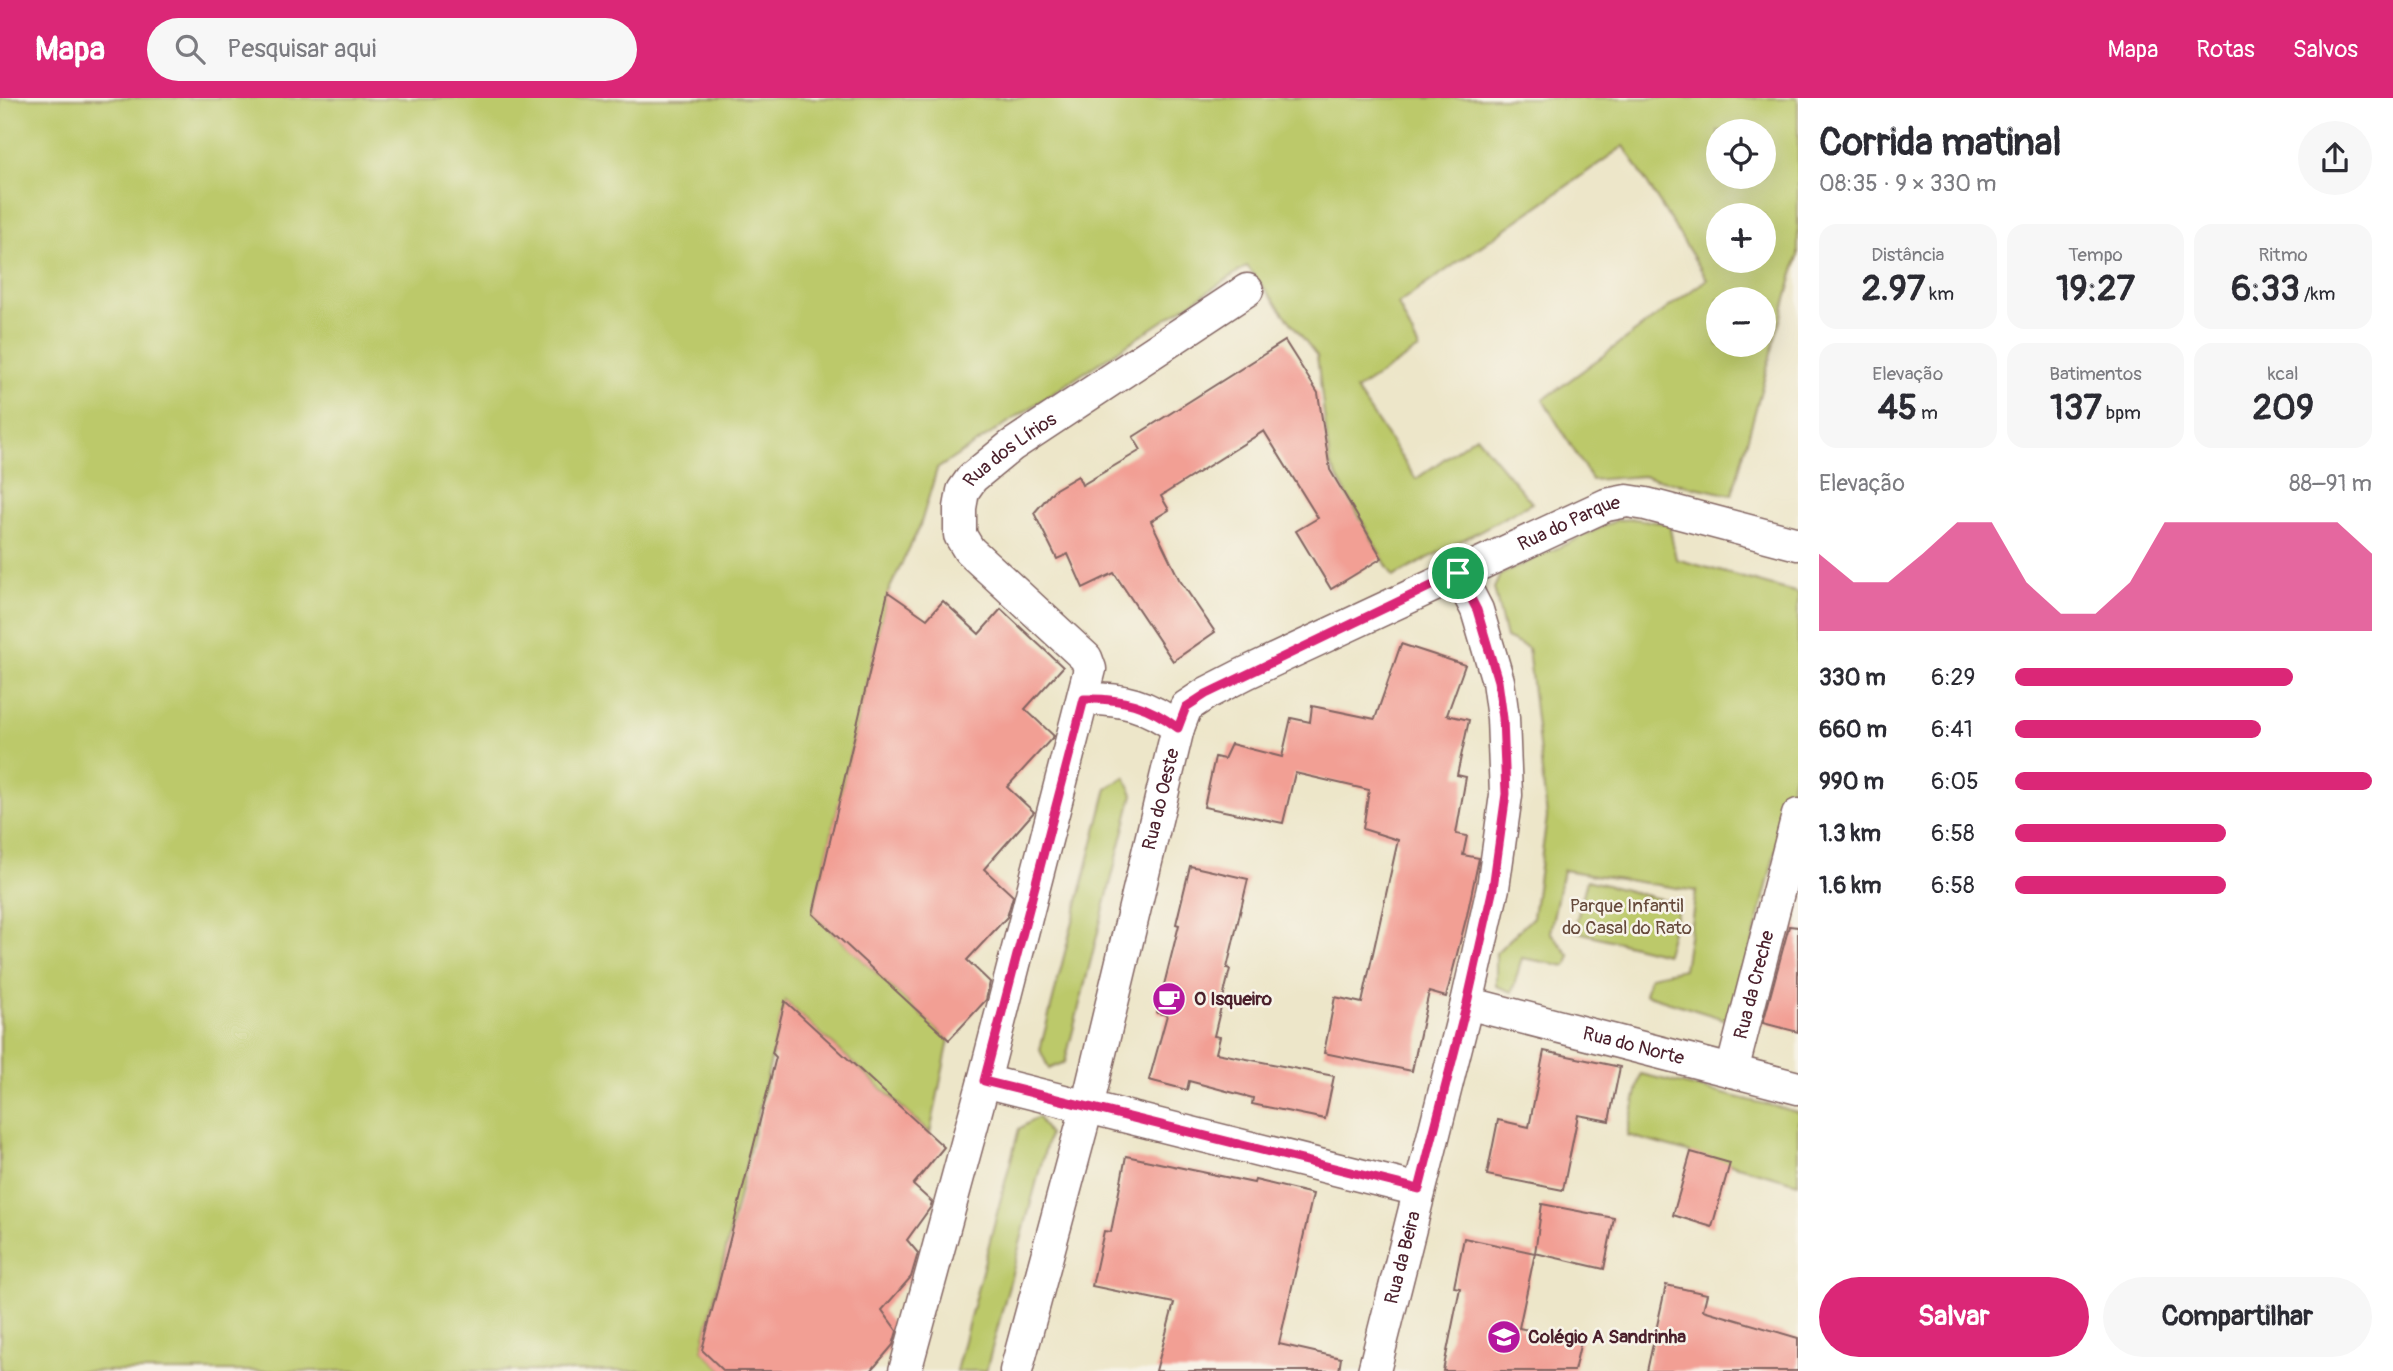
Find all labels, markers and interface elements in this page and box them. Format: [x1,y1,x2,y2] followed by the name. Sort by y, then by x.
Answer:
[147,18,637,81] search box
[35,29,105,70] text: Mapa
[171,30,209,68] icon: search
[227,33,376,65] text: Pesquisar aqui
[2107,35,2158,64] text: Mapa
[2196,35,2255,64] text: Rotas
[2293,35,2358,64] text: Salvos
[1706,119,1776,357] map controls
[1706,119,1776,189] button: locate
[1819,119,2061,167] text: Corrida matinal
[2298,121,2372,195] button: share
[1819,169,1996,198] text: 08:35 · 9 × 330 m
[1706,203,1776,273] button: +
[1871,243,1944,267] text: Distância
[2068,243,2123,267] text: Tempo
[2259,243,2308,267] text: Ritmo
[1861,267,1925,311] text: 2.97
[2056,267,2135,311] text: 19:27
[2231,267,2300,311] text: 6:33
[1925,282,1954,306] text: km
[2300,282,2335,306] text: /km
[1706,287,1776,357] button: −
[1872,362,1943,386] text: Elevação
[2049,362,2142,386] text: Batimentos
[2268,362,2299,386] text: kcal
[1878,386,1917,430] text: 45
[2050,386,2102,430] text: 137
[2252,386,2314,430] text: 209
[1917,401,1938,425] text: m
[2102,401,2141,425] text: bpm
[958,407,1062,491] street label: Rua dos Lírios
[1819,469,1905,498] text: Elevação
[2289,469,2372,498] text: 88–91 m
[1514,490,1623,556] street label: Rua do Parque
[1428,543,1488,603] pin
[1439,554,1477,592] icon: arrive
[1819,663,1886,692] text: 330 m
[1931,663,1975,692] text: 6:29
[1819,715,1887,744] text: 660 m
[1931,715,1973,744] text: 6:41
[1137,745,1185,852] street label: Rua do Oeste
[1819,767,1884,796] text: 990 m
[1931,767,1979,796] text: 6:05
[1819,819,1881,848] text: 1.3 km
[1931,819,1975,848] text: 6:58
[1819,871,1881,900] text: 1.6 km
[1931,871,1975,900] text: 6:58
[1562,894,1692,940] park label: Parque Infantil do Casal do Rato
[1729,927,1780,1042] street label: Rua da Creche
[1150,980,1188,1018] cafe icon: O Isqueiro
[1194,987,1273,1011] place label: O Isqueiro
[1580,1021,1687,1070] street label: Rua do Norte
[1379,1208,1426,1307] street label: Rua da Beira
[1819,1277,2089,1357] button: Salvar
[2103,1277,2372,1357] button: Compartilhar
[1485,1318,1523,1356] school or university icon: Colégio A Sandrinha
[1528,1325,1686,1349] place label: Colégio A Sandrinha

